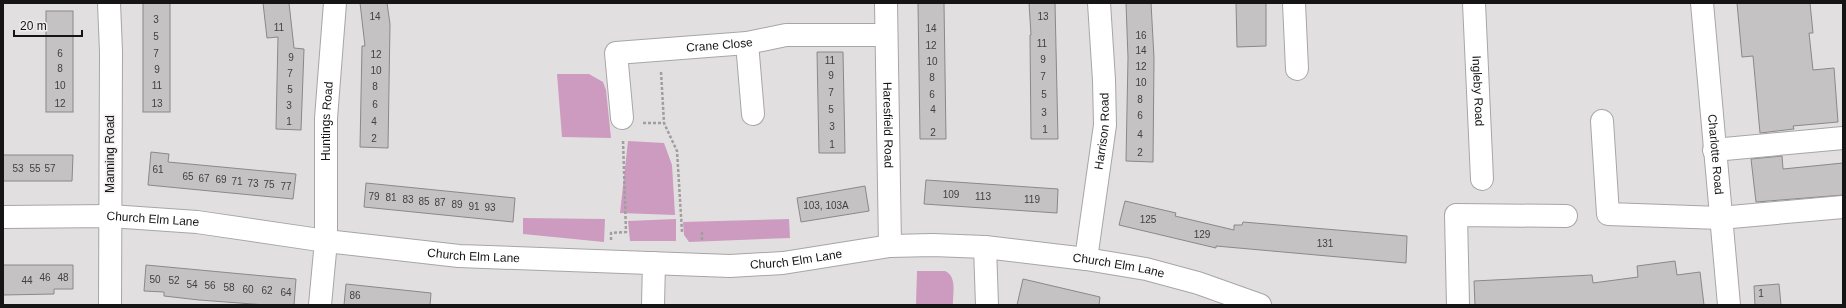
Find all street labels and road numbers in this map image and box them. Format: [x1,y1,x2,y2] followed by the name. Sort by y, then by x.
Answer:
[686,35,754,55] street label: Crane Close
[1469,55,1487,127] street label: Ingleby Road
[319,81,336,161] street label: Huntings Road
[880,82,896,168] street label: Haresfield Road
[1092,92,1112,171] street label: Harrison Road
[1705,114,1726,195] street label: Charlotte Road
[103,115,117,193] street label: Manning Road
[106,209,200,229] street label: Church Elm Lane
[427,245,521,265] street label: Church Elm Lane
[750,247,843,272] street label: Church Elm Lane
[1072,250,1166,281] street label: Church Elm Lane

